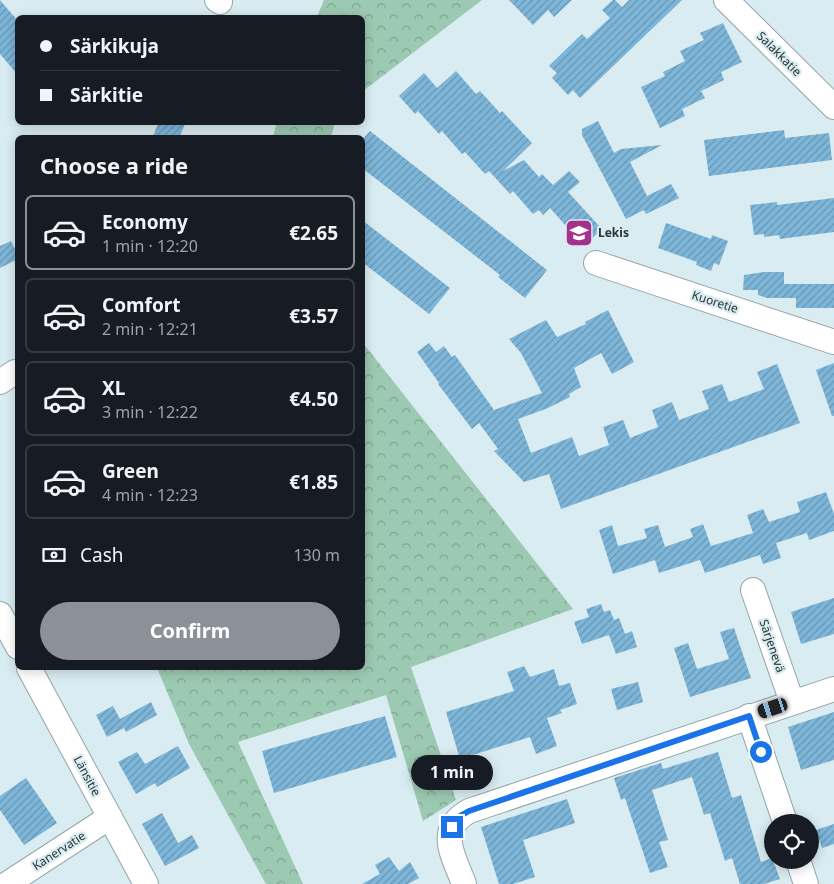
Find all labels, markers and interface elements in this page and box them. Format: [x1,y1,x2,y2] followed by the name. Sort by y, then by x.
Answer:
[753,28,806,80] street label: Salakkatie
[70,33,159,59] text: Särkikuja
[70,82,143,108] text: Särkitie
[40,150,188,180] text: Choose a ride
[102,209,188,235] text: Economy
[42,210,87,255] icon: car
[564,218,594,248] school or university icon: Lekis
[289,220,338,246] text: €2.65
[598,224,629,241] place label: Lekis
[102,235,198,257] text: 1 min · 12:20
[690,286,741,317] street label: Kuoretie
[102,292,181,318] text: Comfort
[42,293,87,338] icon: car
[289,303,338,329] text: €3.57
[102,318,198,340] text: 2 min · 12:21
[102,375,125,401] text: XL
[42,376,87,421] icon: car
[289,386,338,412] text: €4.50
[102,401,198,423] text: 3 min · 12:22
[102,458,159,484] text: Green
[42,459,87,504] icon: car
[289,469,338,495] text: €1.85
[102,484,198,506] text: 4 min · 12:23
[40,541,68,569] icon: cash
[80,542,124,568] text: Cash
[293,544,340,566] text: 130 m
[40,602,340,660] button: Confirm
[755,617,789,675] street label: Särjenevä
[756,696,789,720] car
[750,741,772,763] route start
[70,753,105,799] street label: Länsitie
[411,754,493,790] callout: 1 min
[430,761,474,783] text: 1 min
[764,814,819,869] map controls
[764,814,819,869] button: locate
[441,816,463,838] route end
[29,827,89,874] street label: Kanervatie

